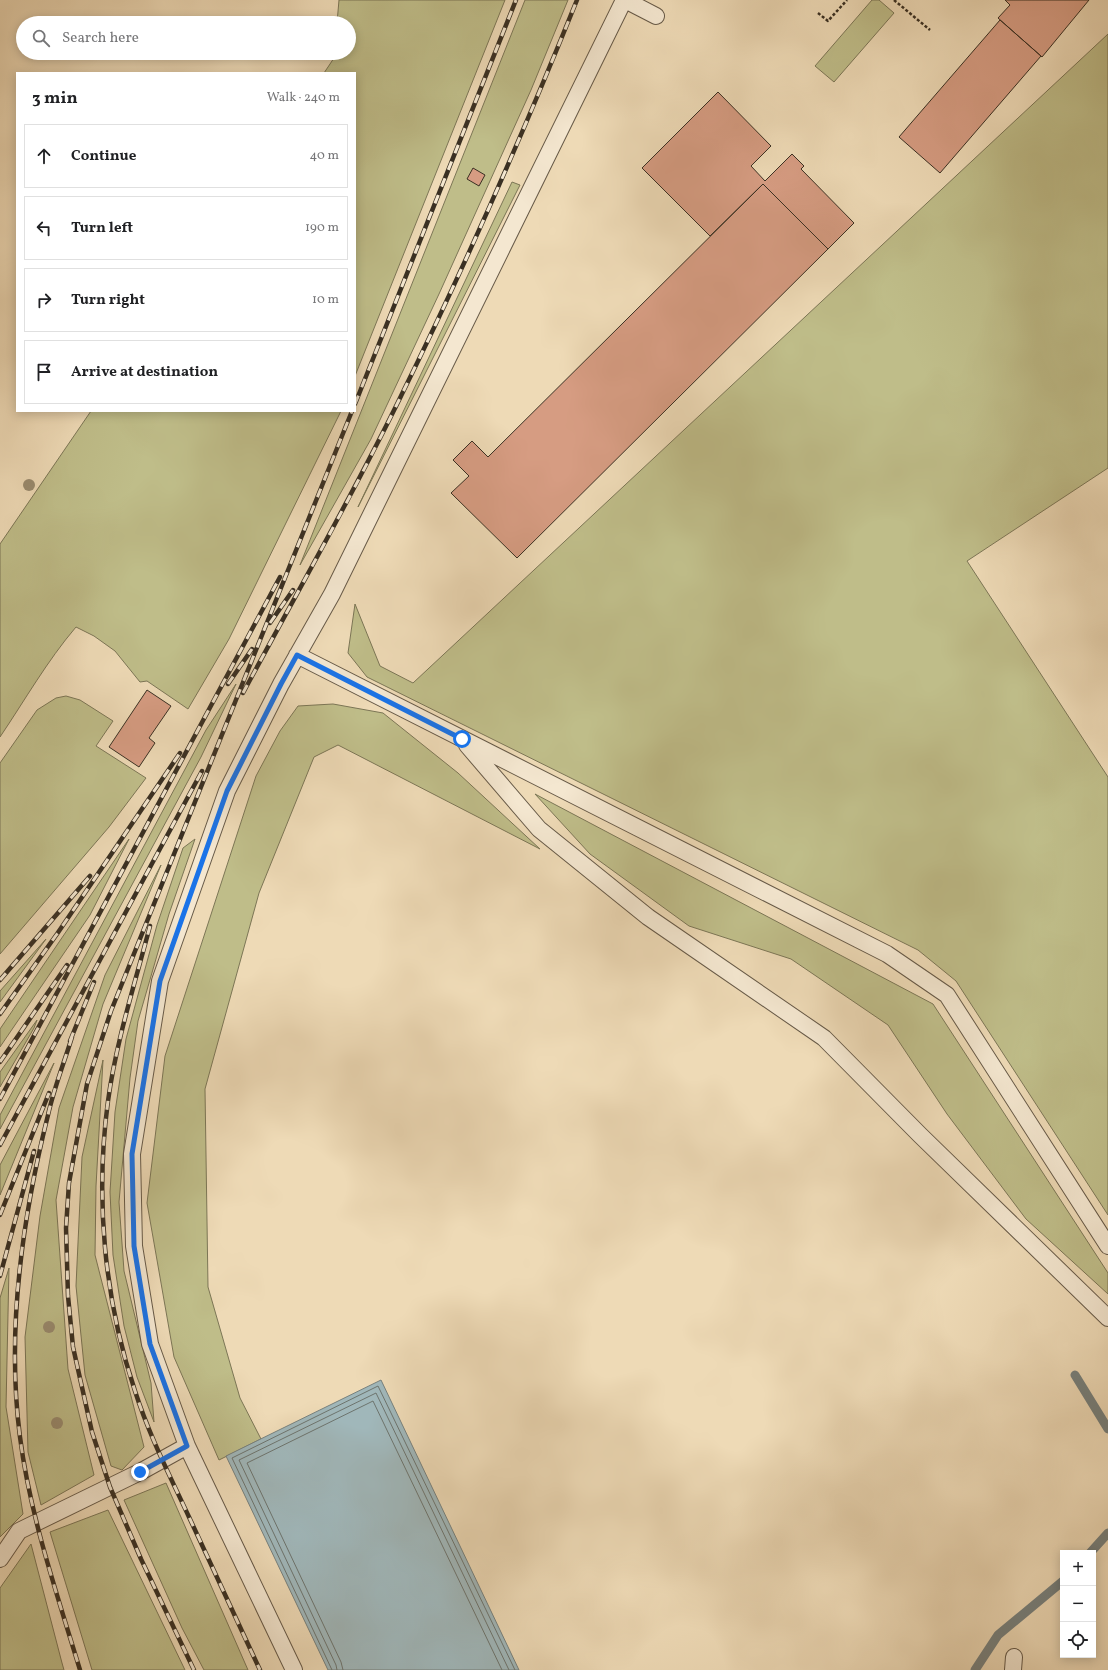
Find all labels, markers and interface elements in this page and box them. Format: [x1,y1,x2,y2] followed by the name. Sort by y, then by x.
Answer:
[16,16,356,60] search box
[30,27,52,49] icon: search
[62,28,139,49] text: Search here
[32,87,78,110] text: 3 min
[267,89,340,107] text: Walk · 240 m
[33,145,55,167] icon: ahead
[71,146,136,167] text: Continue
[310,147,339,165] text: 40 m
[33,217,55,239] icon: left
[71,218,133,239] text: Turn left
[305,219,339,237] text: 190 m
[33,289,55,311] icon: right
[71,290,145,311] text: Turn right
[312,291,339,309] text: 10 m
[33,361,55,383] icon: arrive
[71,362,218,383] text: Arrive at destination
[453,730,471,748] route start
[131,1463,149,1481] route end
[1060,1550,1096,1658] map controls
[1060,1550,1096,1586] button: +
[1060,1586,1096,1622] button: −
[1060,1622,1096,1658] button: locate

